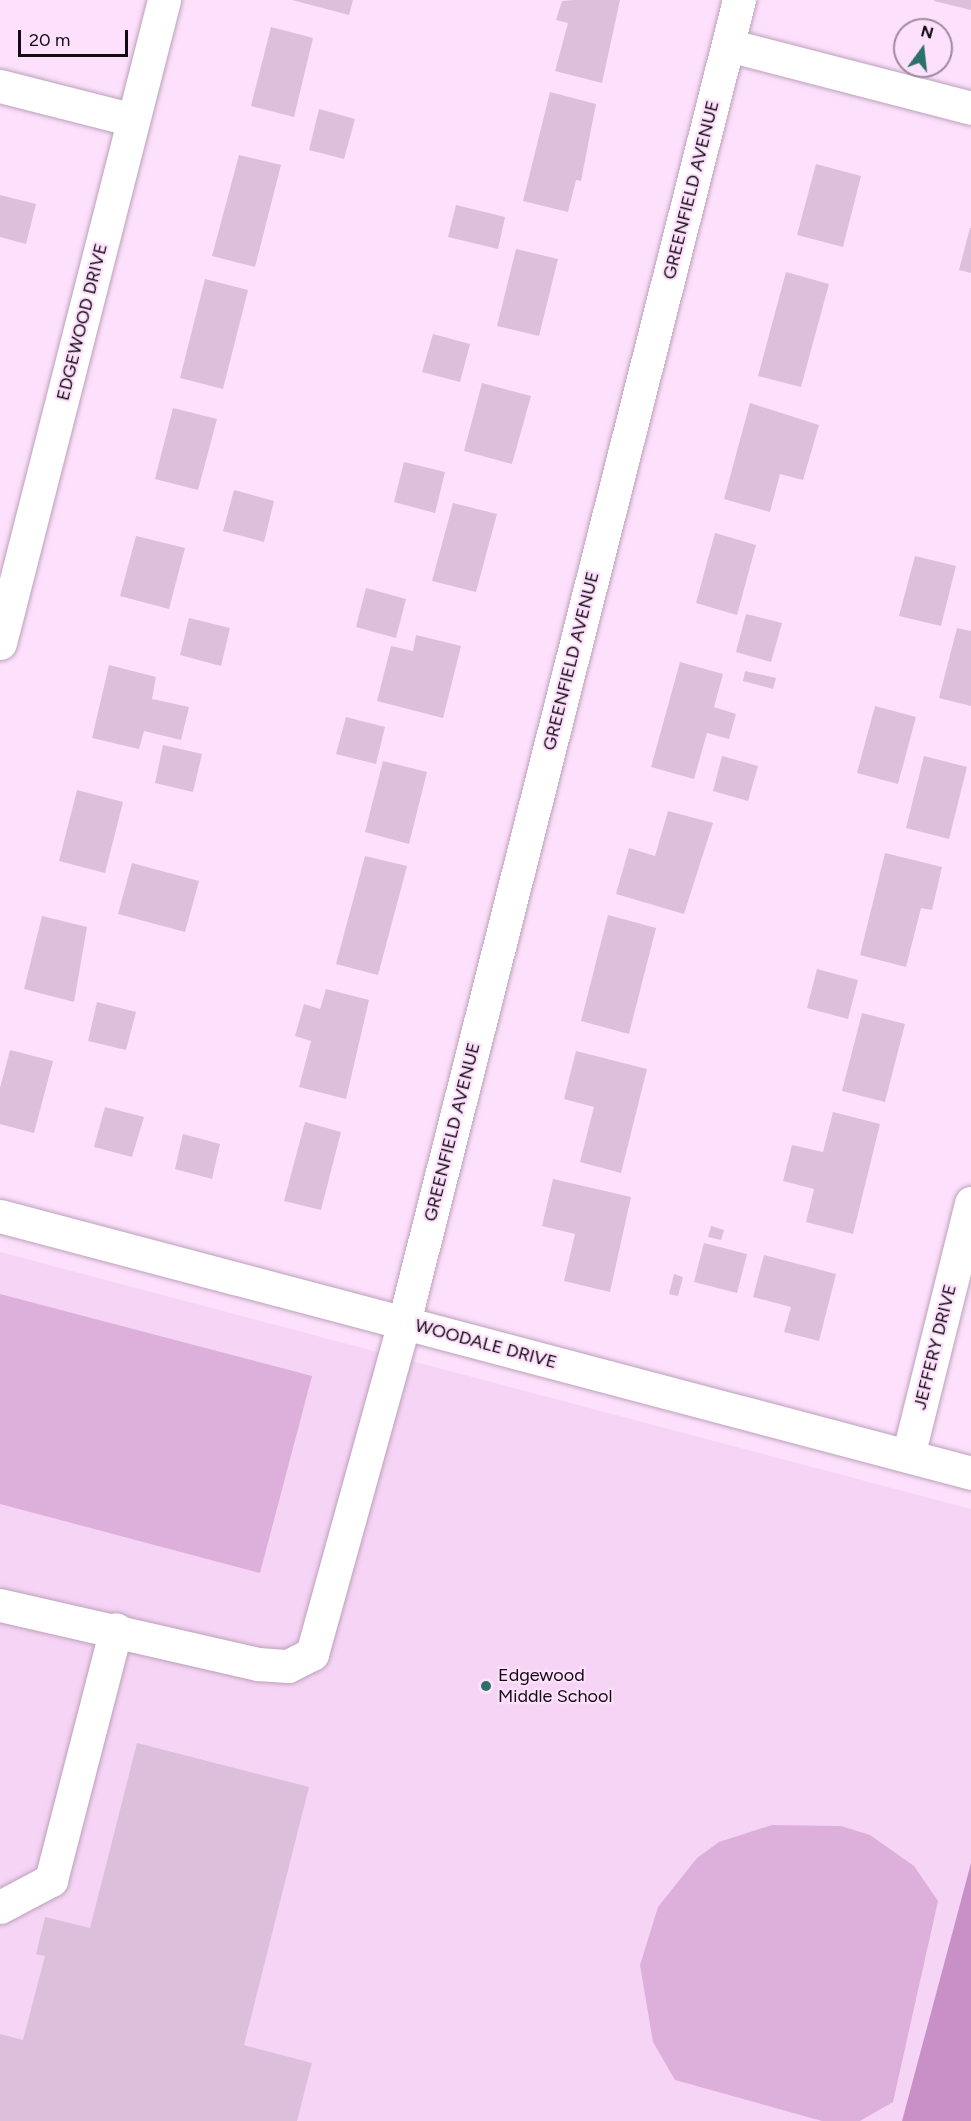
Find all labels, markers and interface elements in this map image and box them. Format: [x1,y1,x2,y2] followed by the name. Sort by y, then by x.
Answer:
[21,18,130,56] scale bar
[893,18,953,78] north arrow
[919,21,936,43] text: N
[29,29,70,51] text: 20 m
[658,98,724,282] street label: GREENFIELD AVENUE
[52,241,112,403] street label: EDGEWOOD DRIVE
[538,569,604,753] street label: GREENFIELD AVENUE
[419,1040,485,1224] street label: GREENFIELD AVENUE
[909,1282,961,1412] street label: JEFFERY DRIVE
[413,1315,559,1373] street label: WOODALE DRIVE
[498,1665,612,1708] place label: Edgewood Middle School
[479,1679,493,1693] marker: Edgewood Middle School

